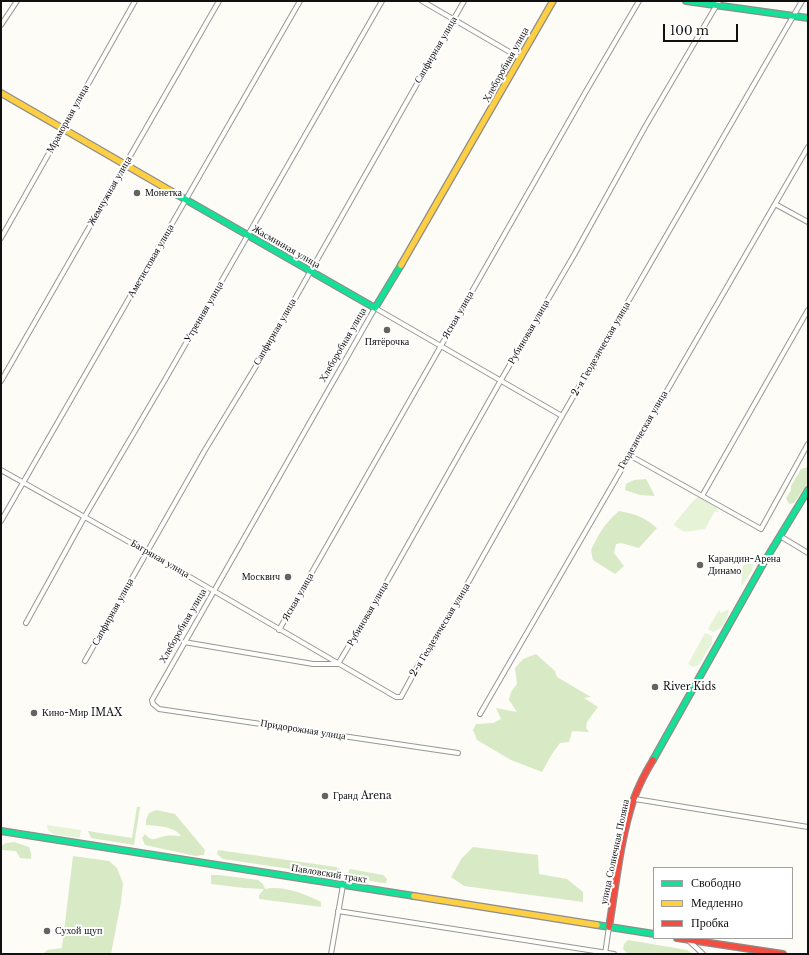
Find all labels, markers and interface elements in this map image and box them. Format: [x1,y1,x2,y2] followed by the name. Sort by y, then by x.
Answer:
[412,14,460,86] street label: Сапфирная улица
[665,16,740,42] scale bar
[670,23,709,38] text: 100 m
[480,25,532,105] street label: Хлеборобная улица
[44,83,92,155] street label: Мраморная улица
[85,154,135,228] street label: Жемчужная улица
[145,187,182,199] place label: Монетка
[132,188,142,198] marker: Монетка
[125,222,177,300] street label: Аметистовая улица
[250,223,322,271] street label: Жасминная улица
[182,279,226,345] street label: Утренняя улица
[440,289,476,341] street label: Ясная улица
[251,296,299,368] street label: Сапфирная улица
[506,298,552,366] street label: Рубиновая улица
[569,300,633,398] street label: 2-я Геодезическая улица
[317,306,369,384] street label: Хлеборобная улица
[382,325,392,335] marker: Пятёрочка
[365,336,409,348] place label: Пятёрочка
[616,389,670,471] street label: Геодезическая улица
[128,537,192,581] street label: Багряная улица
[708,553,781,576] place label: Карандин-Арена Динамо
[695,560,705,570] marker: Карандин-Арена Динамо
[242,571,280,583] place label: Москвич
[280,571,316,623] street label: Ясная улица
[283,572,293,582] marker: Москвич
[90,576,136,648] street label: Сапфирная улица
[345,580,391,648] street label: Рубиновая улица
[407,581,473,679] street label: 2-я Геодезическая улица
[157,587,209,665] street label: Хлеборобная улица
[663,681,716,693] place label: River Kids
[650,682,660,692] marker: River Kids
[42,707,122,719] place label: Кино-Мир IMAX
[29,708,39,718] marker: Кино-Мир IMAX
[259,717,347,743] street label: Придорожная улица
[333,790,391,802] place label: Гранд Arena
[320,791,330,801] marker: Гранд Arena
[598,798,632,906] street label: улица Солнечная Поляна
[290,862,368,886] street label: Павловский тракт
[653,867,793,939] legend
[691,875,741,890] text: Свободно
[691,895,743,910] text: Медленно
[691,915,729,930] text: Пробка
[55,925,102,937] place label: Сухой щуп
[42,926,52,936] marker: Сухой щуп

